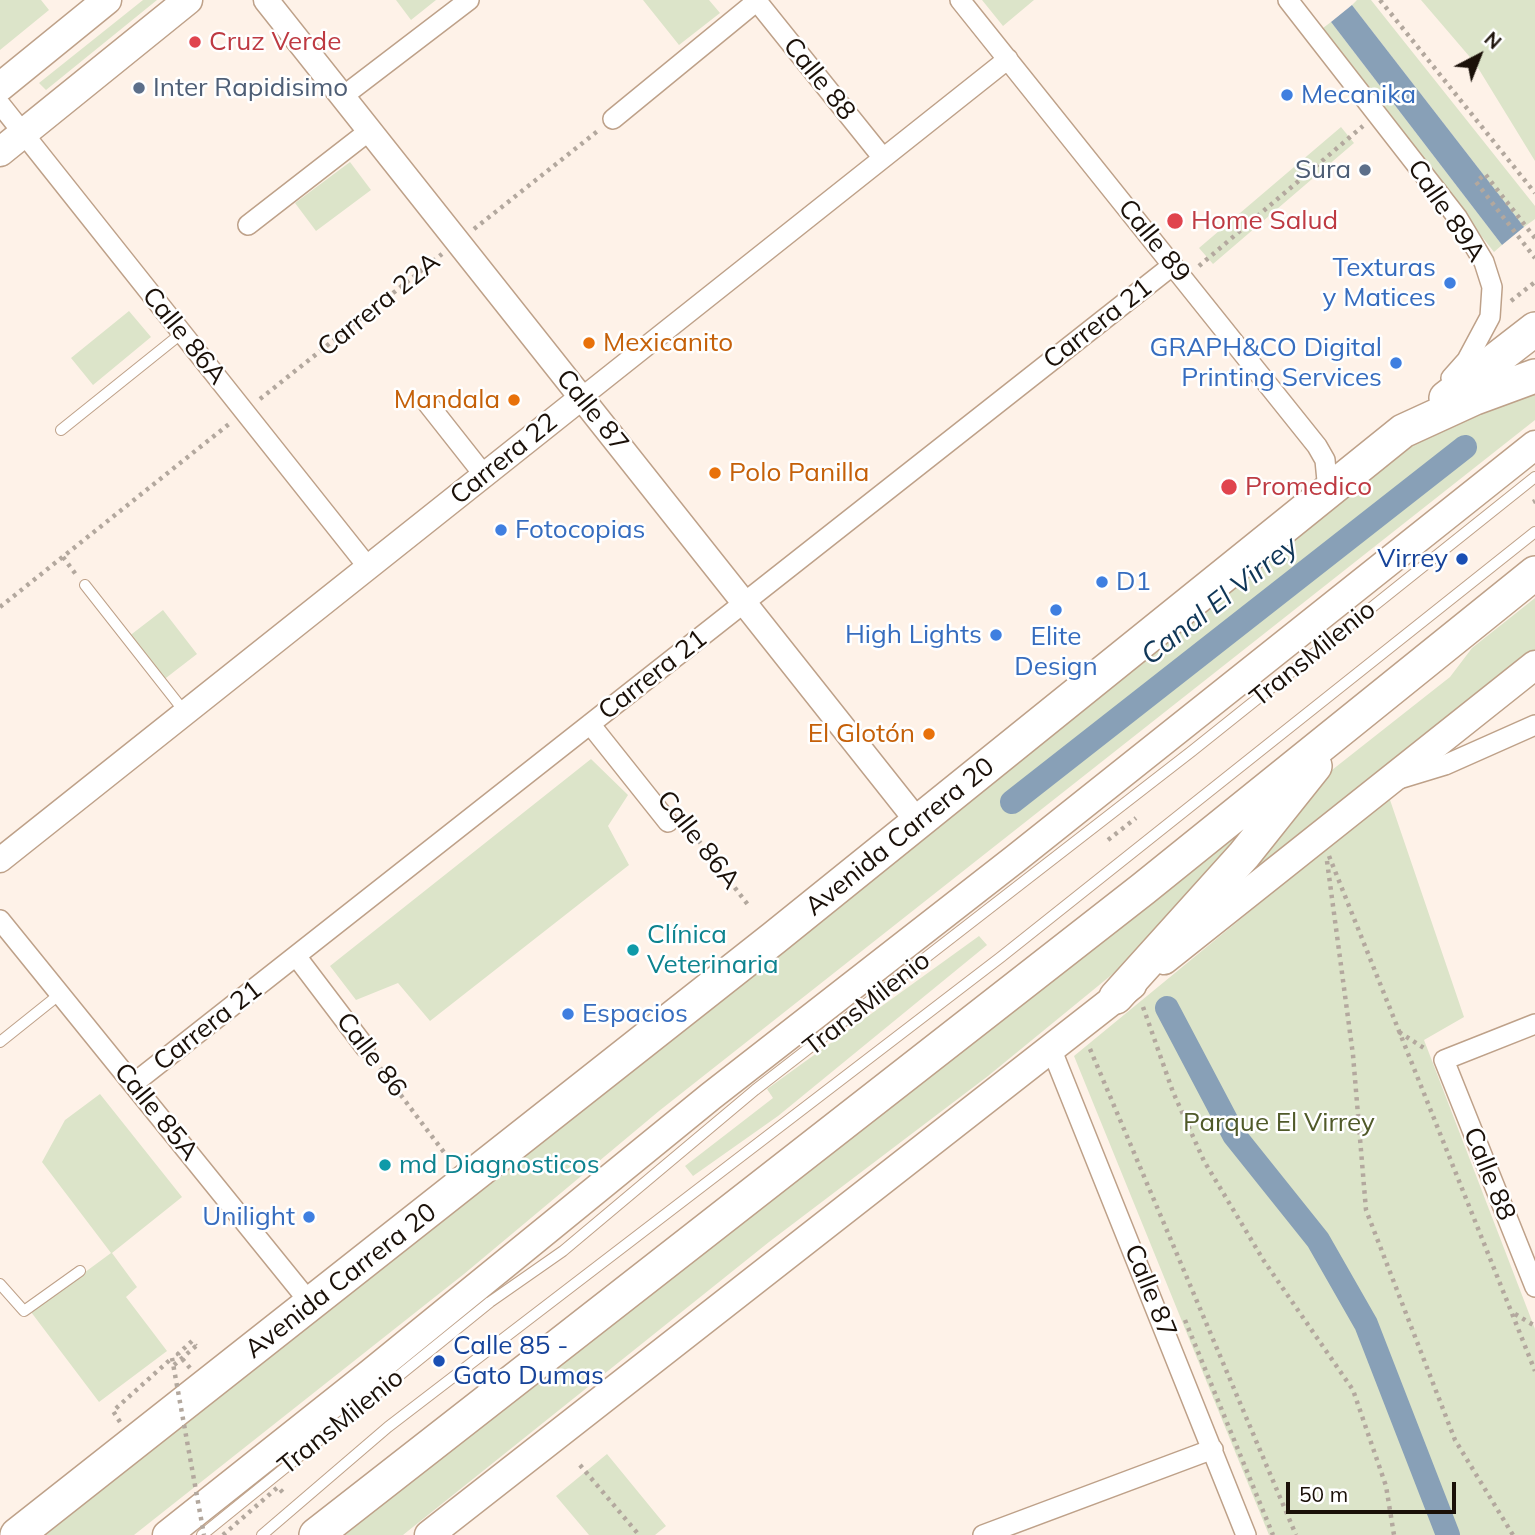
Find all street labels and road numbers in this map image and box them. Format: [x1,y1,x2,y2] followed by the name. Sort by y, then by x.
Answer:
[776,31,862,127] street label: Calle 88
[1400,154,1492,268] street label: Calle 89A
[1111,193,1197,289] street label: Calle 89
[312,246,446,364] street label: Carrera 22A
[1038,272,1158,376] street label: Carrera 21
[135,281,233,391] street label: Calle 86A
[549,363,635,459] street label: Calle 87
[444,406,564,512] street label: Carrera 22
[1244,594,1382,714] street label: TransMilenio
[593,623,713,727] street label: Carrera 21
[799,751,1001,923] street label: Avenida Carrera 20
[650,784,746,896] street label: Calle 86A
[798,945,936,1063] street label: TransMilenio
[148,974,268,1078] street label: Carrera 21
[329,1007,413,1103] street label: Calle 86
[107,1057,205,1167] street label: Calle 85A
[1456,1123,1522,1225] street label: Calle 88
[239,1197,443,1365] street label: Avenida Carrera 20
[1117,1240,1183,1342] street label: Calle 87
[272,1362,410,1482] street label: TransMilenio

